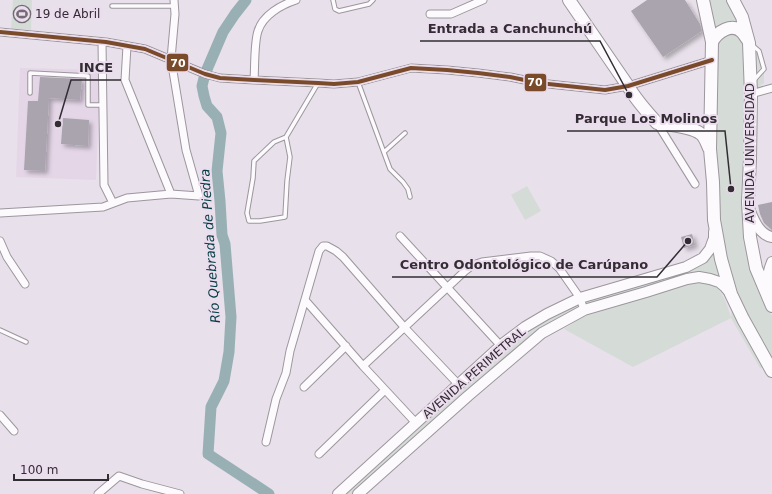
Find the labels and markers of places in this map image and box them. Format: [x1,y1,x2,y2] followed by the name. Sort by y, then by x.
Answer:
[12,4,32,24] sports icon: 19 de Abril
[35,7,100,21] place label: 19 de Abril
[420,16,600,41] callout: Entrada a Canchunchú
[71,55,121,80] callout: INCE
[567,106,725,131] callout: Parque Los Molinos
[392,252,657,277] callout: Centro Odontológico de Carúpano

